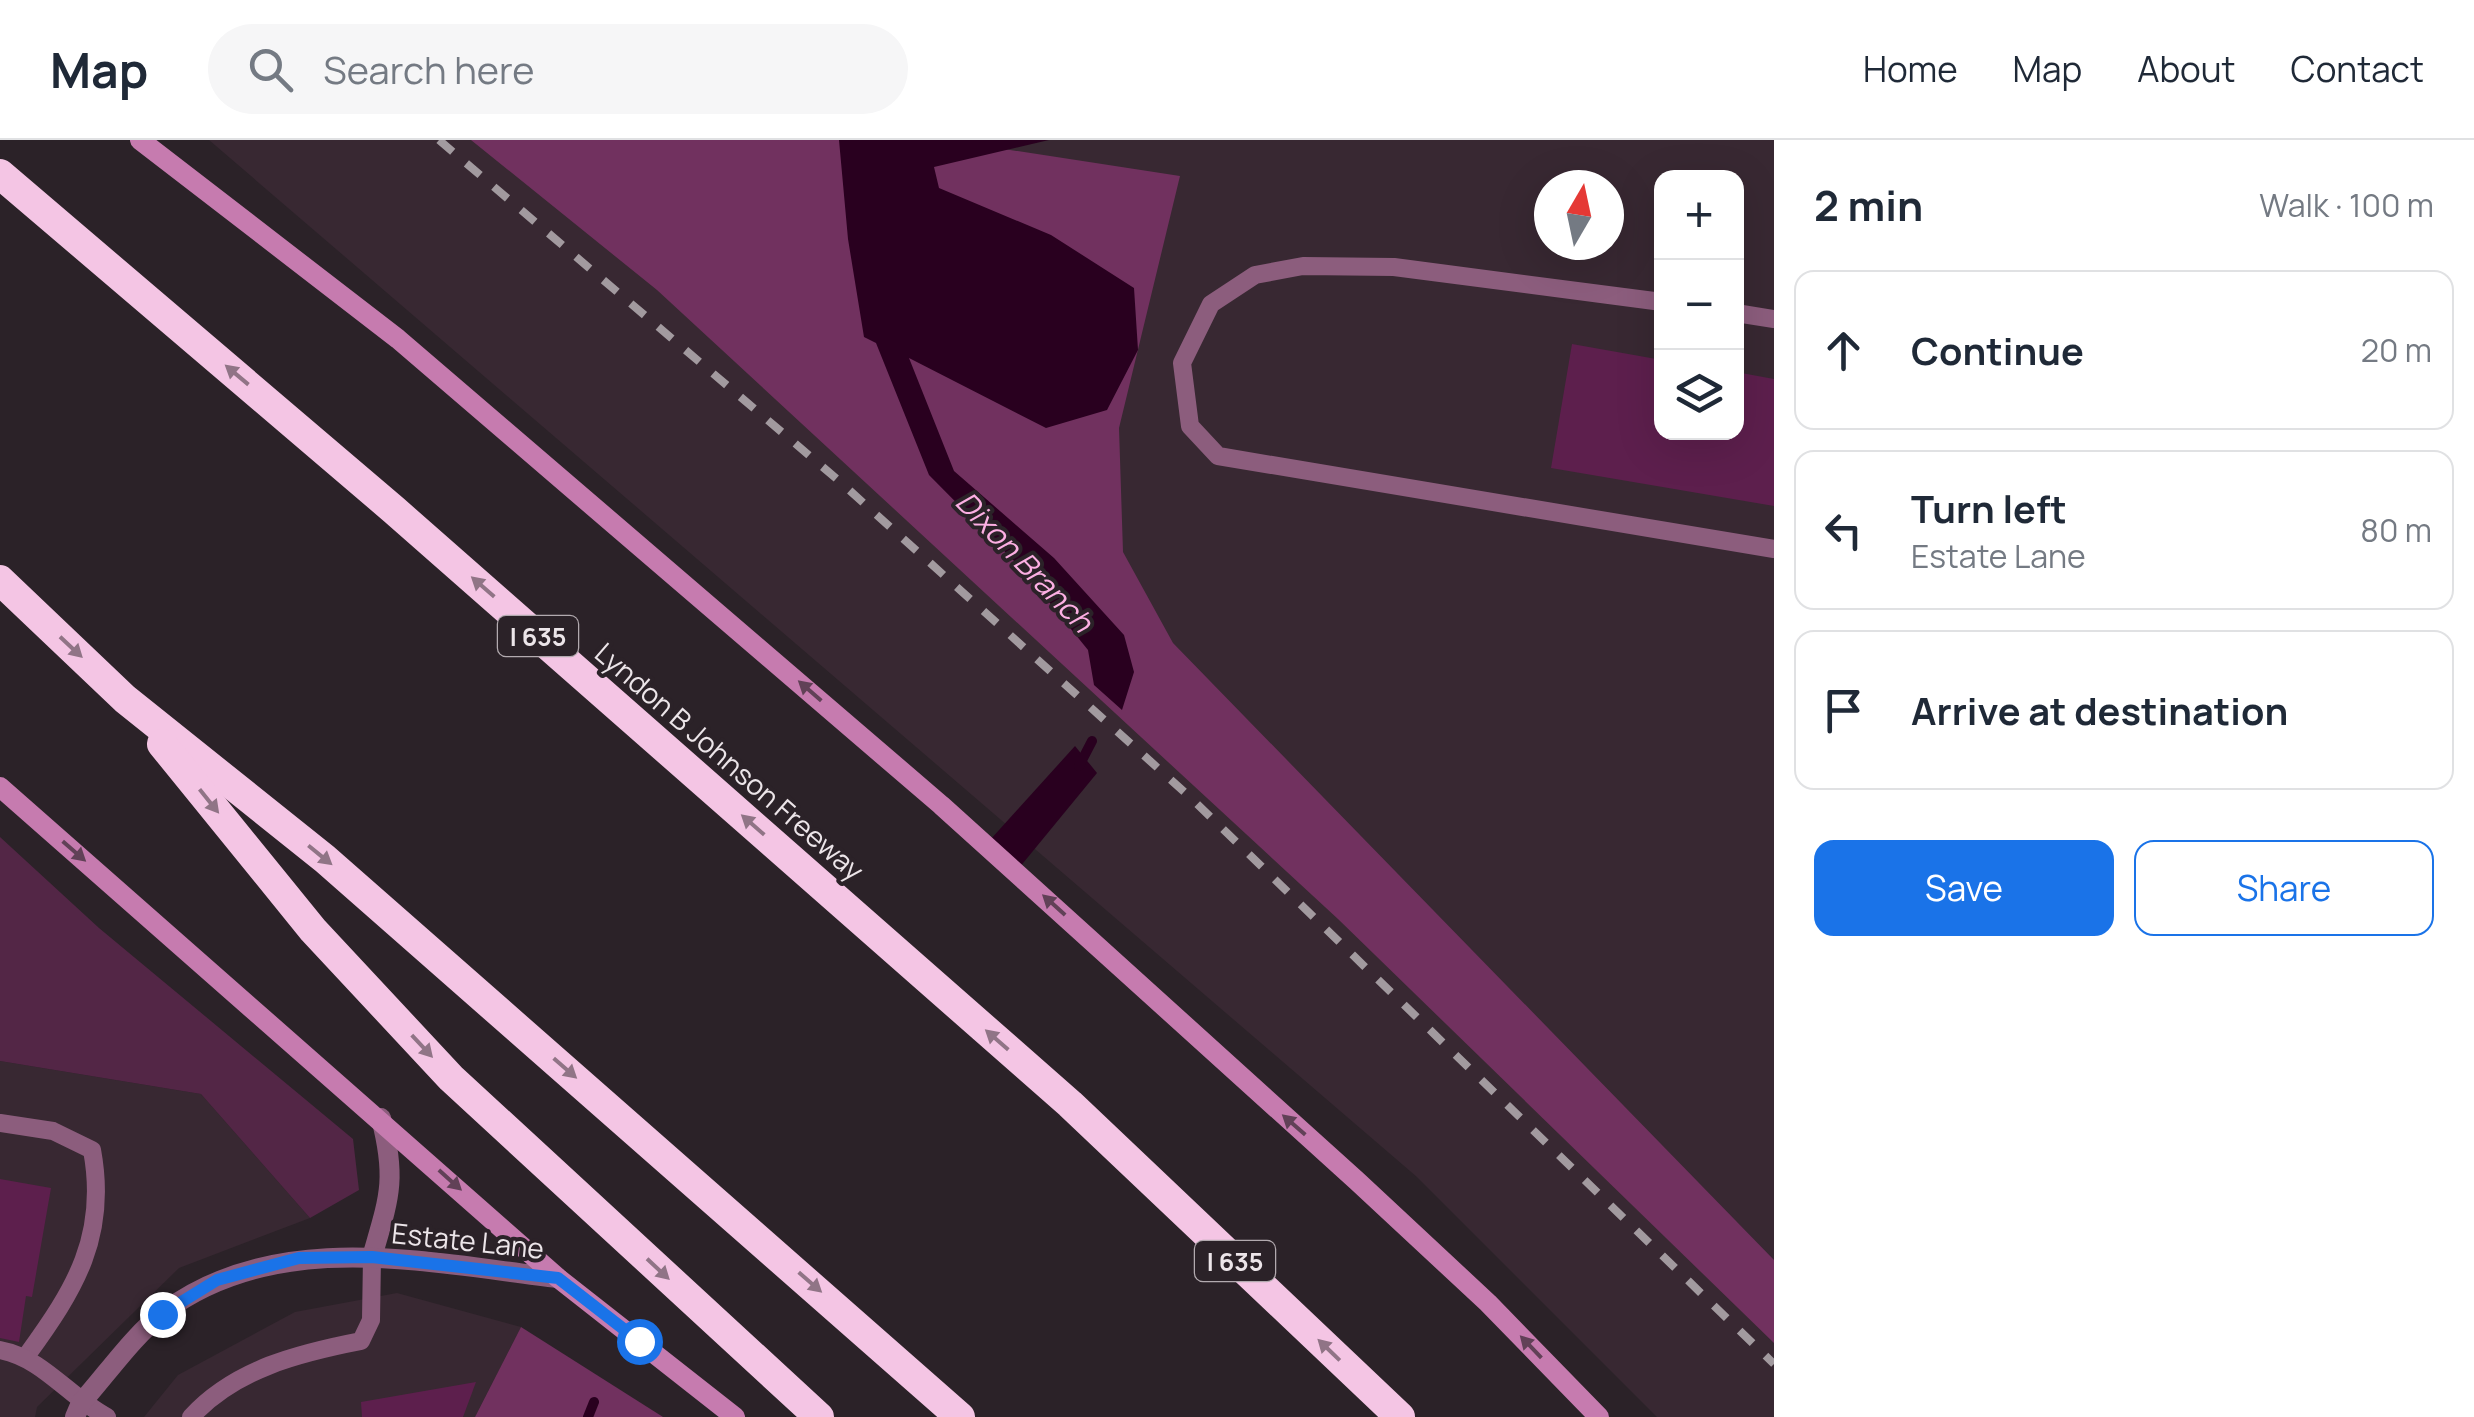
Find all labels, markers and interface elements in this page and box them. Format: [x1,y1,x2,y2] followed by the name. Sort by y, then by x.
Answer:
[208,24,908,114] search box
[50,37,148,102] text: Map
[243,42,298,97] icon: search
[323,43,534,95] text: Search here
[1863,45,1958,93] text: Home
[2013,45,2082,93] text: Map
[2137,45,2236,93] text: About
[2291,45,2424,93] text: Contact
[1534,170,1624,260] north arrow
[1654,170,1744,440] map controls
[1654,170,1744,260] button: +
[1814,176,1923,234] text: 2 min
[2259,183,2434,227] text: Walk · 100 m
[1654,260,1744,350] button: −
[1816,323,1871,378] icon: ahead
[1911,324,2084,376] text: Continue
[2361,328,2432,372] text: 20 m
[1654,350,1744,440] button: layers
[224,365,249,387] one-way arrow
[947,482,1104,641] water label: Dixon Branch
[1911,482,2067,534] text: Turn left
[1816,503,1871,558] icon: left
[2360,508,2432,552] text: 80 m
[1911,534,2086,578] text: Estate Lane
[471,577,496,599] one-way arrow
[498,616,578,656] road number: I 635
[587,634,873,889] street label: Lyndon B Johnson Freeway
[58,635,82,658] one-way arrow
[798,680,823,702] one-way arrow
[1816,683,1871,738] icon: arrive
[1911,684,2288,736] text: Arrive at destination
[198,789,219,814] one-way arrow
[741,815,766,837] one-way arrow
[61,839,86,861] one-way arrow
[1814,840,2114,936] button: Save
[2134,840,2434,936] button: Share
[308,844,333,865] one-way arrow
[1042,895,1067,917] one-way arrow
[985,1029,1010,1051] one-way arrow
[410,1034,433,1058] one-way arrow
[553,1057,578,1079] one-way arrow
[1282,1114,1306,1137] one-way arrow
[437,1169,462,1191] one-way arrow
[390,1213,546,1267] street label: Estate Lane
[1195,1241,1275,1281] road number: I 635
[646,1258,670,1281] one-way arrow
[797,1271,822,1293] one-way arrow
[140,1292,186,1338] route end
[617,1319,663,1365] route start
[1519,1336,1543,1360] one-way arrow
[1318,1339,1342,1362] one-way arrow

